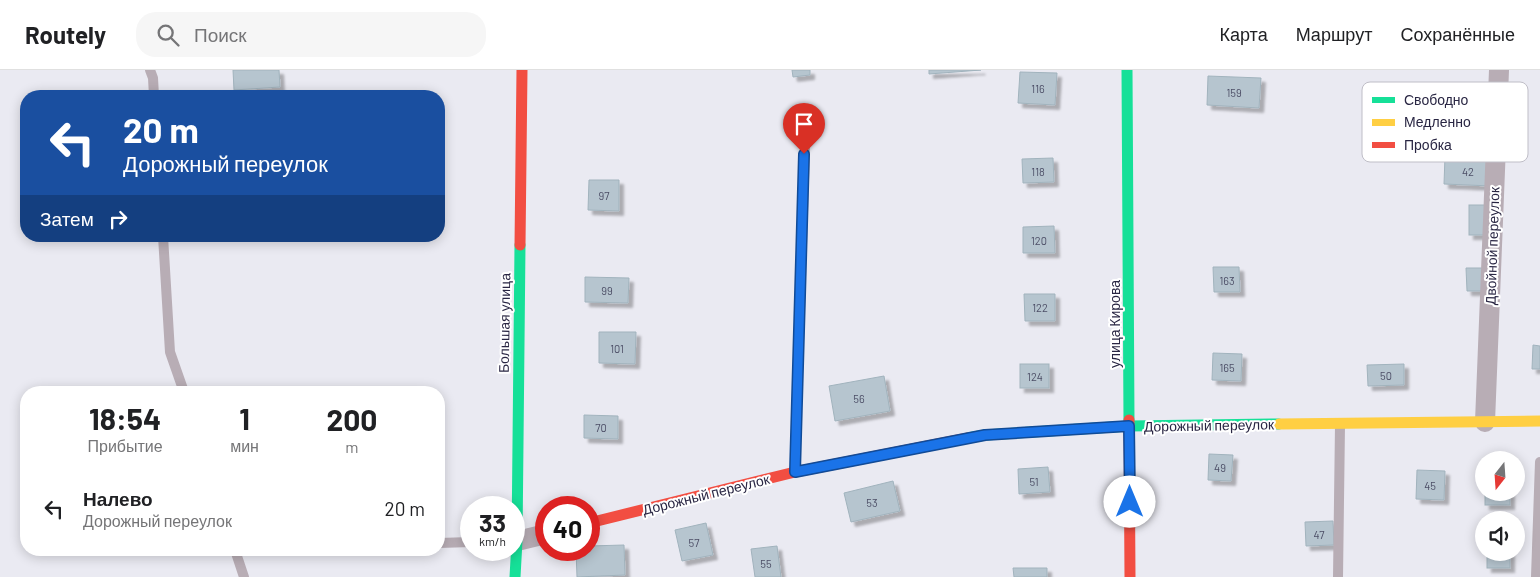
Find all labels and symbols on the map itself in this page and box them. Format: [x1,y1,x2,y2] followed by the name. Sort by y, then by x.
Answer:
[1031,82,1045,95] house number: 116
[1362,82,1528,162] legend
[1226,86,1242,99] house number: 159
[1404,91,1469,108] text: Свободно
[783,103,825,154] pin
[1404,113,1471,130] text: Медленно
[1404,136,1452,153] text: Пробка
[1031,165,1045,178] house number: 118
[1462,165,1474,178] house number: 42
[1481,186,1503,305] street label: Двойной переулок
[599,189,609,202] house number: 97
[1031,234,1047,247] house number: 120
[495,273,513,373] street label: Большая улица
[1219,274,1235,287] house number: 163
[1106,280,1123,368] street label: улица Кирова
[601,284,613,297] house number: 99
[1032,301,1048,314] house number: 122
[610,342,624,355] house number: 101
[1219,361,1235,374] house number: 165
[1380,369,1392,382] house number: 50
[1027,370,1043,383] house number: 124
[853,392,865,405] house number: 56
[1144,415,1275,435] street label: Дорожный переулок
[595,421,607,434] house number: 70
[1475,451,1525,501] north arrow
[1214,461,1226,474] house number: 49
[641,470,772,518] street label: Дорожный переулок
[1029,475,1039,488] house number: 51
[1103,475,1155,527] position arrow
[1424,479,1436,492] house number: 45
[535,496,600,561] speed limit sign: 40
[866,496,878,509] house number: 53
[1314,528,1324,541] house number: 47
[689,536,699,549] house number: 57
[760,557,772,570] house number: 55

